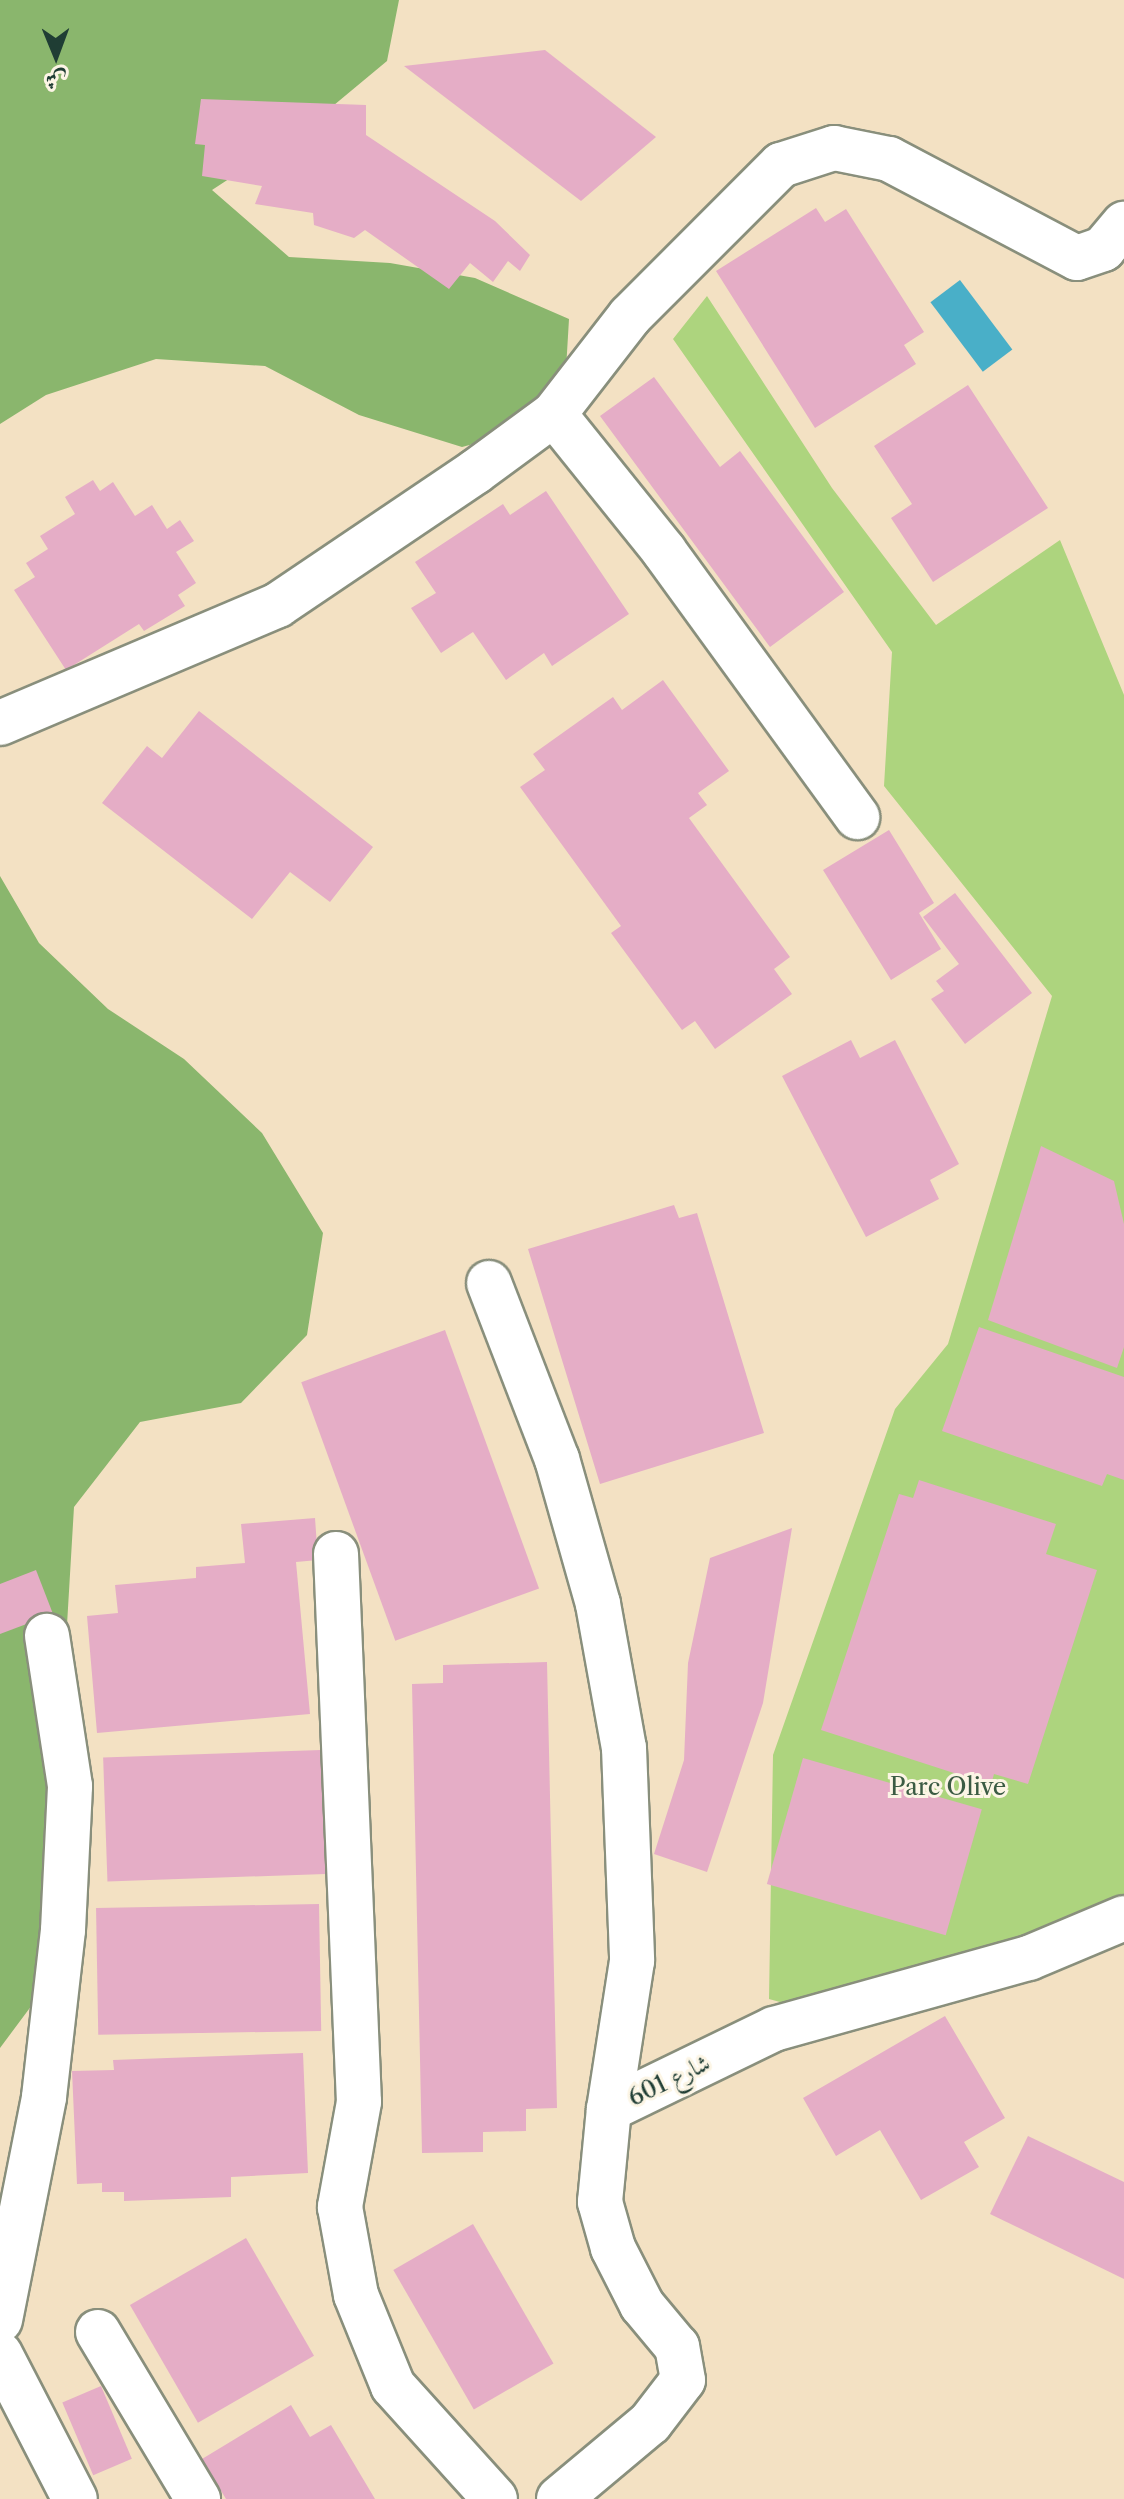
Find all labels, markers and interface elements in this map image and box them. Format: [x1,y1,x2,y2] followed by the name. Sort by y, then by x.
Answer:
[16,16,96,96] north arrow
[45,67,68,94] text: ش
[890,1773,1006,1801] park label: Parc Olive
[623,2048,715,2112] street label: شارع 601

